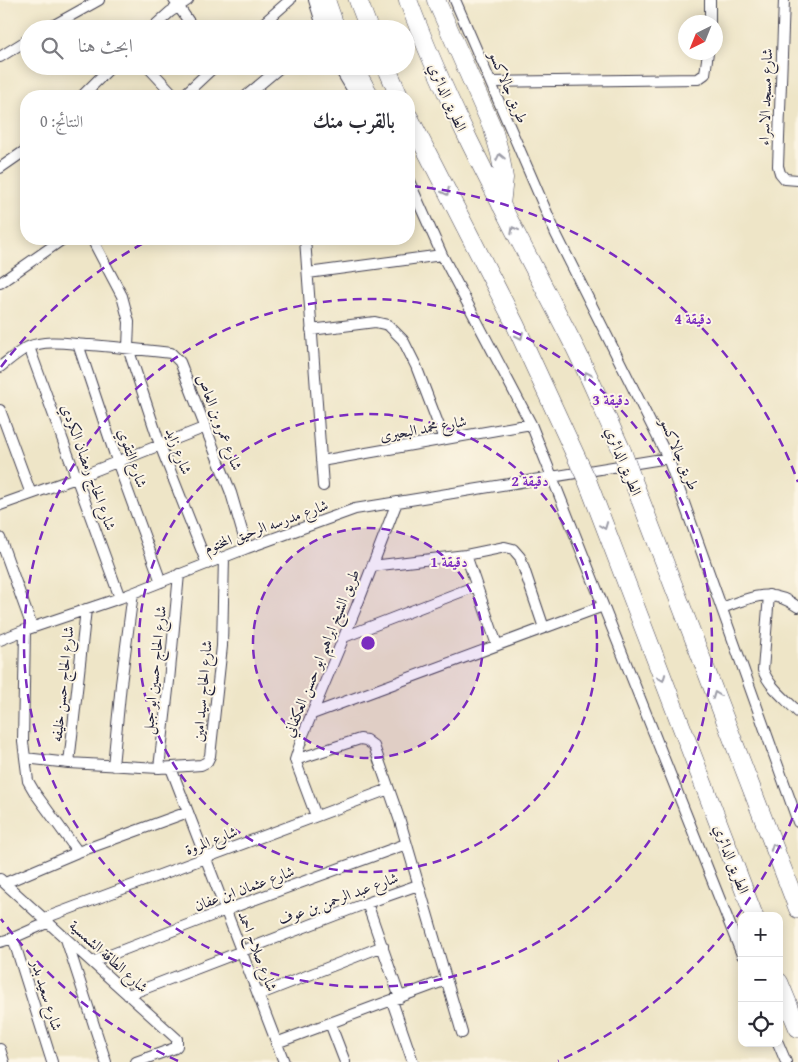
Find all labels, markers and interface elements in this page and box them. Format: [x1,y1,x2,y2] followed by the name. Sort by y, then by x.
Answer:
[678,15,723,60] north arrow
[20,20,415,75] search box
[78,31,133,59] text: ابحث هنا
[38,34,66,62] icon: search
[484,46,534,126] street label: طريق جالاكسو
[753,48,780,146] street label: شارع مسجد الاسراء
[422,60,472,135] street label: الطريق الدائري
[313,105,395,136] text: بالقرب منك
[40,109,83,133] text: النتائج: 0
[496,152,506,161] one-way arrow
[440,186,450,195] one-way arrow
[510,226,520,235] one-way arrow
[674,308,712,329] text: 4 دقيقة
[514,331,524,340] one-way arrow
[189,371,248,474] street label: شارع عمرو بن العاص
[583,371,593,380] one-way arrow
[592,389,630,410] text: 3 دقيقة
[53,401,122,534] street label: شارع الحاج رمضان الكردي
[378,410,469,449] street label: شارع محمد البحيرى
[655,413,705,493] street label: طريق جالاكسو
[599,423,647,499] street label: الطريق الدائري
[158,425,197,478] street label: شارع زايد
[110,426,153,491] street label: شارع التقوي
[511,470,549,491] text: 2 دقيقة
[201,494,332,561] street label: شارع مدرسه الرحيق المختوم
[598,521,608,530] one-way arrow
[430,551,468,572] text: 1 دقيقة
[278,566,369,742] street label: طريق الشيخ ابراهيم ابو حسن العكفاني
[137,605,174,736] street label: شارع الحاج حسين ابو جبل
[45,625,82,743] street label: شارع الحاج حسن خليفه
[359,634,377,652] centre of rings
[187,639,220,743] street label: شارع الحاج سيد امين
[657,673,667,681] one-way arrow
[711,692,721,700] one-way arrow
[182,820,241,862] street label: شارع المروة
[707,821,755,897] street label: الطريق الدائري
[770,843,780,852] one-way arrow
[191,860,298,919] street label: شارع عثمان ابن عفان
[275,867,402,932] street label: شارع عبد الرحمن بن عوف
[230,908,283,995] street label: شارع صلاح احمد
[738,912,783,1047] map controls
[738,912,783,957] button: +
[63,915,153,999] street label: شارع الطاقة الشمسية
[23,955,68,1034] street label: شارع سعيد بدر
[738,957,783,1002] button: −
[738,1002,783,1047] button: locate

